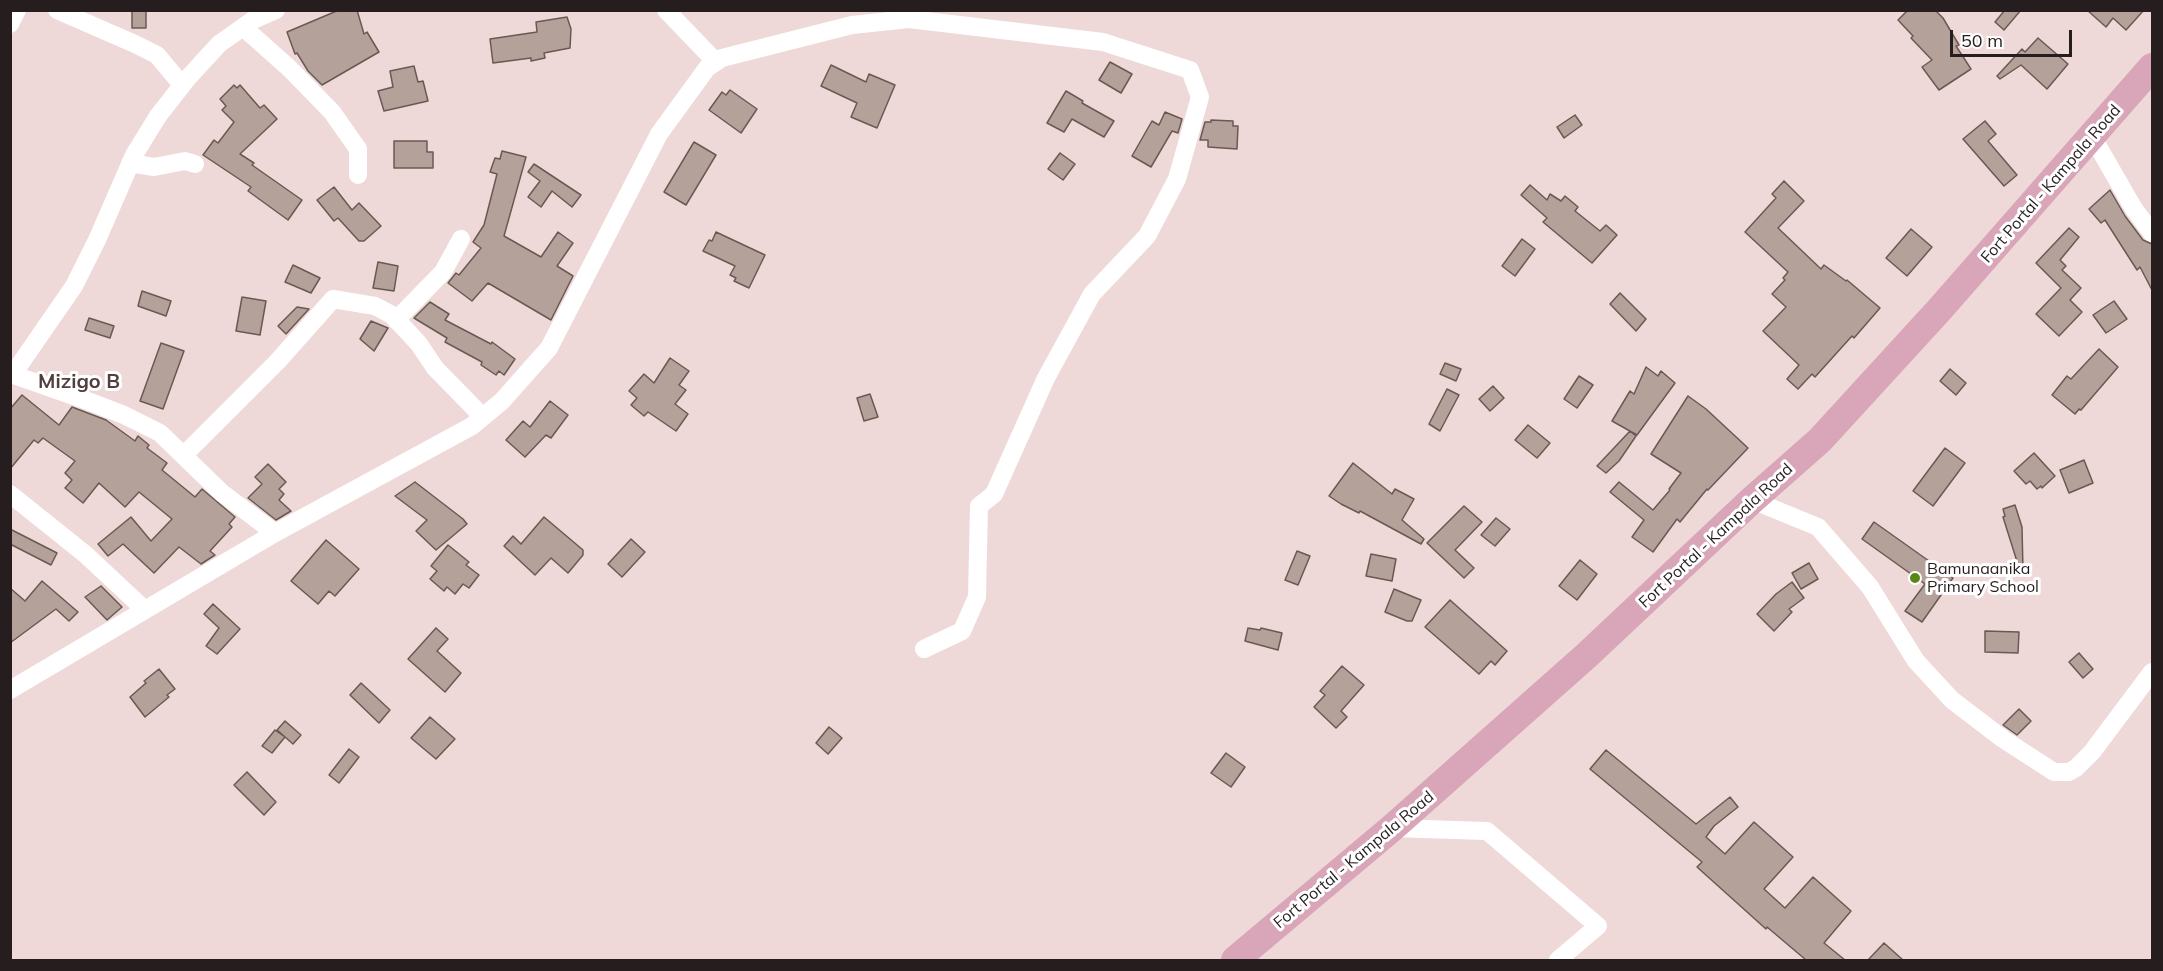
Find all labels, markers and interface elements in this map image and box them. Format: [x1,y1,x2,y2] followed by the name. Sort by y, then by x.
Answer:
[1953,18,2074,56] scale bar
[1961,29,2003,52] text: 50 m
[1977,101,2125,267] street label: Fort Portal - Kampala Road
[38,370,120,394] district label: Mizigo B
[1635,460,1797,612] street label: Fort Portal - Kampala Road
[1927,559,2039,597] place label: Bamunaanika Primary School
[1908,571,1922,585] marker: Bamunaanika Primary School
[1270,787,1438,933] street label: Fort Portal - Kampala Road

